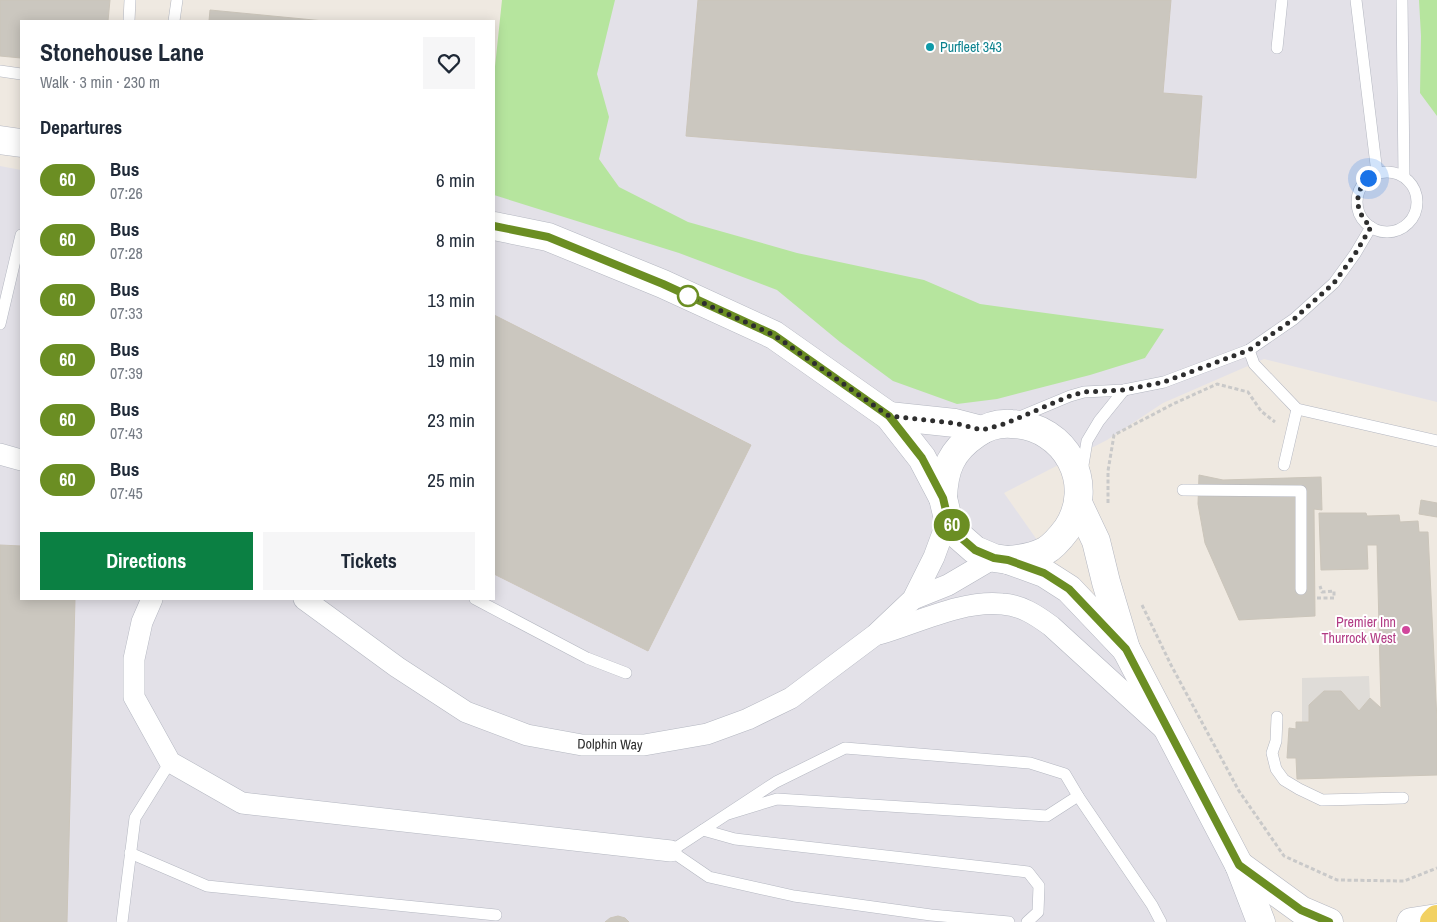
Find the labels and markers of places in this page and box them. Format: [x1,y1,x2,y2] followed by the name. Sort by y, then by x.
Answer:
[940,38,1002,56] place label: Purfleet 343
[924,41,936,53] marker: Purfleet 343
[677,285,699,307] unlabelled marker
[1322,613,1396,647] place label: Premier Inn Thurrock West
[1400,624,1412,636] marker: Premier Inn Thurrock West

